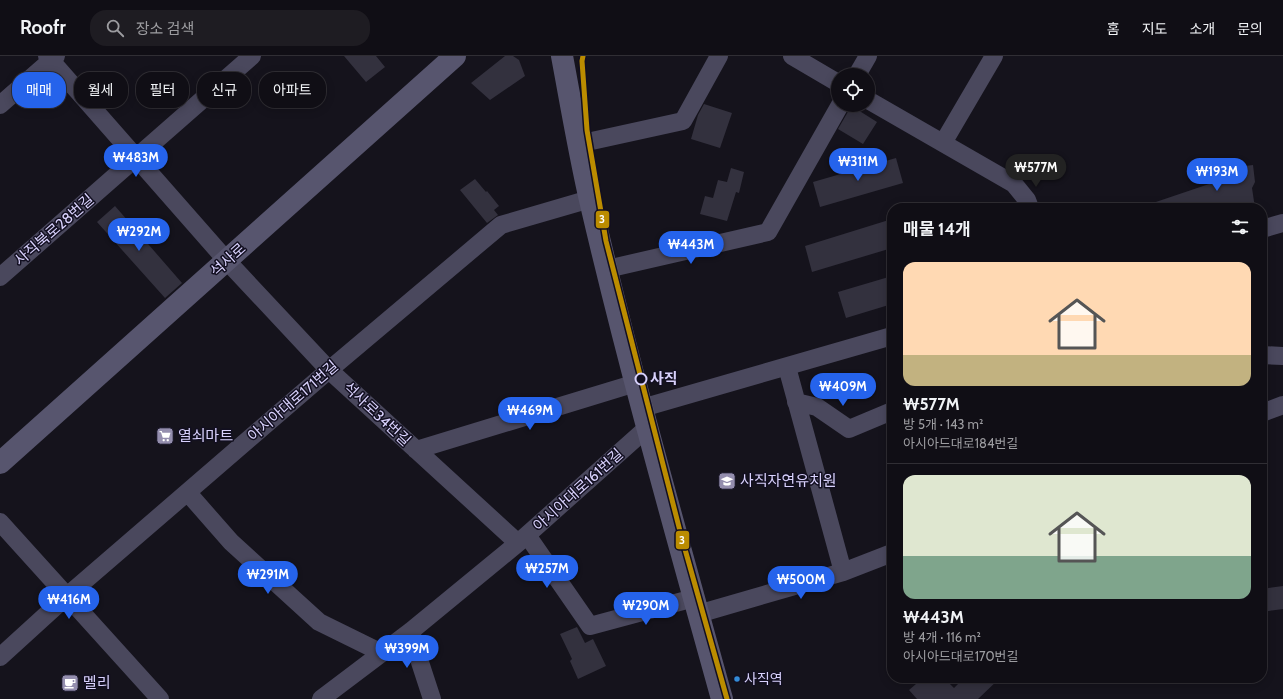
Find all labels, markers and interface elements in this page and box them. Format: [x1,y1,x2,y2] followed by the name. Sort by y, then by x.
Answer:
[90,10,370,46] search box
[20,16,66,39] text: Roofr
[104,17,126,39] icon: search
[136,20,194,38] text: 장소 검색
[1107,20,1120,38] text: 홈
[1142,20,1167,38] text: 지도
[1189,20,1215,38] text: 소개
[1237,20,1263,38] text: 문의
[831,68,875,112] map controls
[831,68,875,112] button: locate
[12,72,66,108] chip: 매매
[74,72,128,108] chip: 월세
[136,72,189,108] chip: 필터
[197,72,251,108] chip: 신규
[259,72,326,108] chip: 아파트
[108,144,164,178] pin: ₩483M
[830,148,886,182] pin: ₩311M
[113,149,159,165] text: ₩483M
[838,153,878,169] text: ₩311M
[1008,154,1064,188] pin: ₩577M
[1189,158,1245,192] pin: ₩193M
[1014,159,1058,175] text: ₩577M
[1196,163,1238,179] text: ₩193M
[10,190,98,270] street label: 사직북로28번길
[595,210,610,229] line badge: 3
[599,212,605,226] text: 3
[1229,216,1251,238] icon: filters
[111,218,167,252] pin: ₩292M
[903,219,971,239] text: 매물 14개
[117,223,161,239] text: ₩292M
[663,231,719,265] pin: ₩443M
[668,236,714,252] text: ₩443M
[207,239,249,281] street label: 석사로
[1041,288,1113,360] icon: home
[244,357,342,445] street label: 아시아대로171번길
[650,370,678,388] place label: 사직
[634,372,648,386] marker: 사직
[815,373,871,407] pin: ₩409M
[339,378,415,450] street label: 석사로34번길
[819,378,867,394] text: ₩409M
[903,394,960,414] text: ₩577M
[502,397,558,431] pin: ₩469M
[507,402,553,418] text: ₩469M
[903,416,983,432] text: 방 5개 · 143 m²
[155,426,175,446] supermarket icon: 열쇠마트
[178,427,233,445] place label: 열쇠마트
[903,435,1018,451] text: 아시아드대로184번길
[529,445,627,535] street label: 아시아대로161번길
[717,471,737,491] school or university icon: 사직자연유치원
[740,472,837,490] place label: 사직자연유치원
[1041,501,1113,573] icon: home
[675,530,690,550] line badge: 3
[679,533,685,547] text: 3
[519,555,575,589] pin: ₩257M
[525,560,569,576] text: ₩257M
[240,561,296,595] pin: ₩291M
[247,566,289,582] text: ₩291M
[773,566,829,600] pin: ₩500M
[777,571,825,587] text: ₩500M
[41,586,97,620] pin: ₩416M
[47,591,91,607] text: ₩416M
[618,592,674,626] pin: ₩290M
[623,597,669,613] text: ₩290M
[903,607,964,627] text: ₩443M
[903,629,981,645] text: 방 4개 · 116 m²
[379,635,435,669] pin: ₩399M
[385,640,429,656] text: ₩399M
[903,648,1018,664] text: 아시아드대로170번길
[744,670,783,688] place label: 사직역
[60,673,80,693] cafe icon: 멜리
[83,674,111,692] place label: 멜리
[732,674,742,684] marker: 사직역

